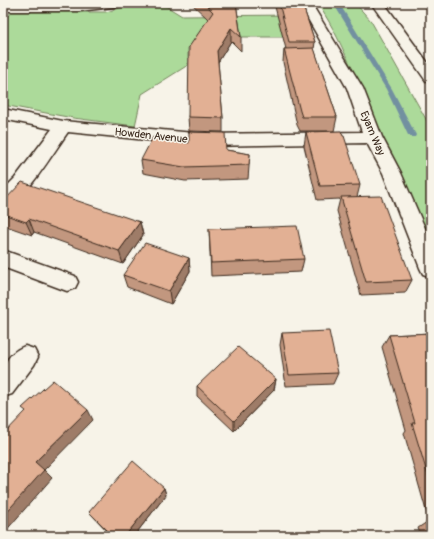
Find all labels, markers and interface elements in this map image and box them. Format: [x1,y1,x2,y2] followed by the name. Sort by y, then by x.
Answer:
[357,109,388,158] street label: Eyam Way
[114,125,189,146] street label: Howden Avenue

